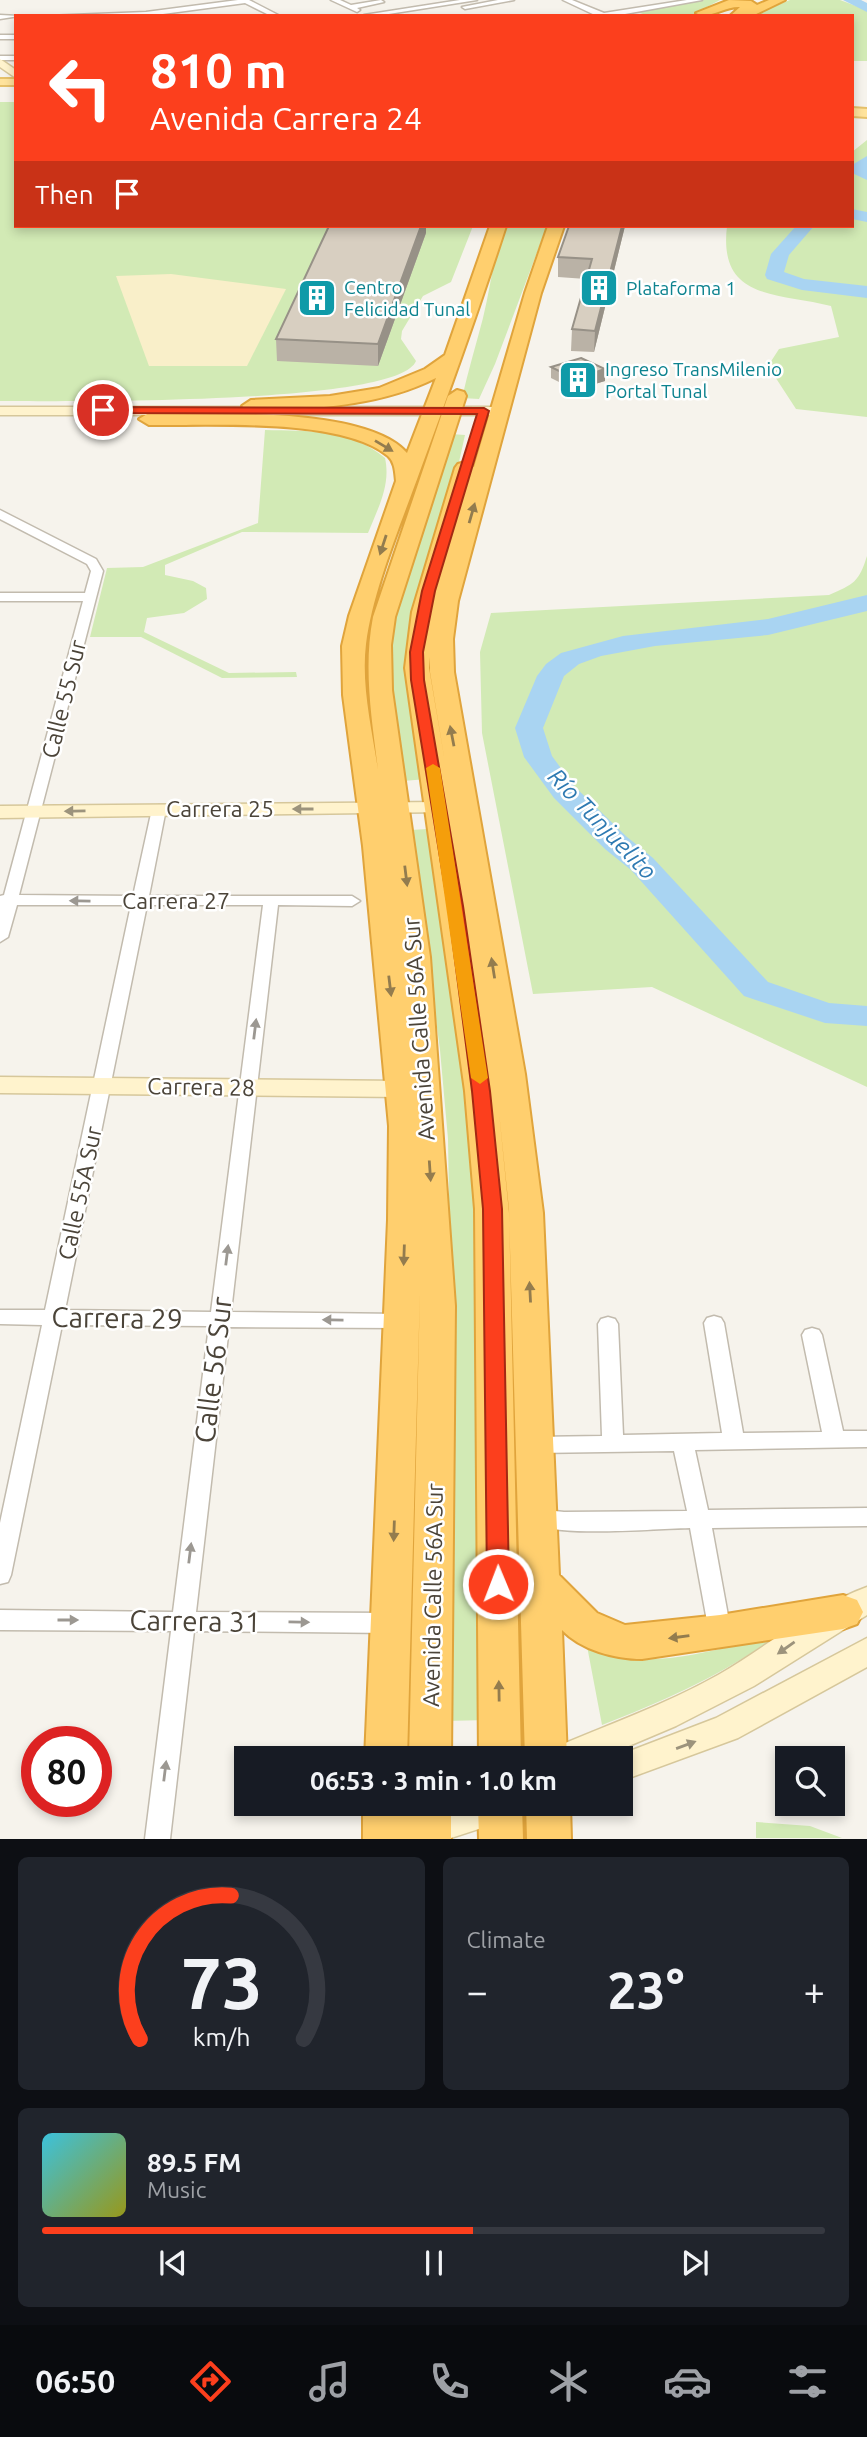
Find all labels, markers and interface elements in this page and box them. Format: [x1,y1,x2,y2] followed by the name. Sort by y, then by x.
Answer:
[35,42,126,133] icon: left
[150,42,287,97] text: 810 m
[150,100,422,136] text: Avenida Carrera 24
[108,175,146,213] icon: arrive
[35,180,94,209] text: Then
[578,267,620,309] building icon: Plataforma 1
[344,276,470,320] place label: Centro Felicidad Tunal
[296,277,338,319] building icon: Centro Felicidad Tunal
[626,277,736,299] place label: Plataforma 1
[605,358,782,402] place label: Ingreso TransMilenio Portal Tunal
[557,359,599,401] building icon: Ingreso TransMilenio Portal Tunal
[73,380,133,440] pin
[84,391,122,429] icon: arrive
[375,439,394,452] one-way arrow
[468,502,478,523] one-way arrow
[378,535,388,556] one-way arrow
[37,637,90,761] street label: Calle 55 Sur
[446,725,457,747] one-way arrow
[543,763,662,885] water label: Río Tunjuelito
[166,796,274,821] street label: Carrera 25
[292,803,314,815] one-way arrow
[64,805,86,816] one-way arrow
[401,865,412,887] one-way arrow
[122,888,230,913] street label: Carrera 27
[69,895,91,907] one-way arrow
[398,916,439,1142] street label: Avenida Calle 56A Sur
[487,957,498,979] one-way arrow
[385,975,396,997] one-way arrow
[250,1018,261,1040] one-way arrow
[147,1073,255,1100] street label: Carrera 28
[53,1124,106,1262] street label: Calle 55A Sur
[425,1161,436,1183] one-way arrow
[222,1243,233,1265] one-way arrow
[398,1244,409,1266] one-way arrow
[525,1281,536,1303] one-way arrow
[188,1295,237,1445] street label: Calle 56 Sur
[51,1301,183,1334] street label: Carrera 29
[322,1314,344,1326] one-way arrow
[418,1483,447,1707] street label: Avenida Calle 56A Sur
[388,1521,399,1543] one-way arrow
[185,1542,196,1564] one-way arrow
[461,1547,535,1621] position arrow
[129,1604,261,1637] street label: Carrera 31
[57,1614,79,1626] one-way arrow
[288,1616,310,1628] one-way arrow
[668,1632,690,1643] one-way arrow
[777,1641,795,1655] one-way arrow
[493,1679,505,1701] one-way arrow
[21,1726,112,1817] speed limit sign: 80
[675,1739,696,1750] one-way arrow
[775,1746,845,1816] map controls
[775,1746,845,1816] button: search
[159,1760,170,1782] one-way arrow
[310,1766,557,1795] text: 06:53 · 3 min · 1.0 km
[467,1927,546,1952] text: Climate
[180,1942,262,2024] text: 73
[607,1961,684,2019] text: 23°
[467,1970,488,2012] text: −
[804,1970,825,2012] text: +
[192,2023,250,2051] text: km/h
[147,2148,241,2177] text: 89.5 FM
[147,2177,206,2202] text: Music
[154,2244,192,2282] icon: previous
[415,2244,453,2282] icon: pause
[676,2244,714,2282] icon: next
[186,2357,235,2406] icon: directions
[305,2357,354,2406] icon: music
[425,2357,474,2406] icon: phone
[544,2357,593,2406] icon: climate
[663,2357,712,2406] icon: car
[783,2357,832,2406] icon: filters
[35,2363,115,2399] text: 06:50

